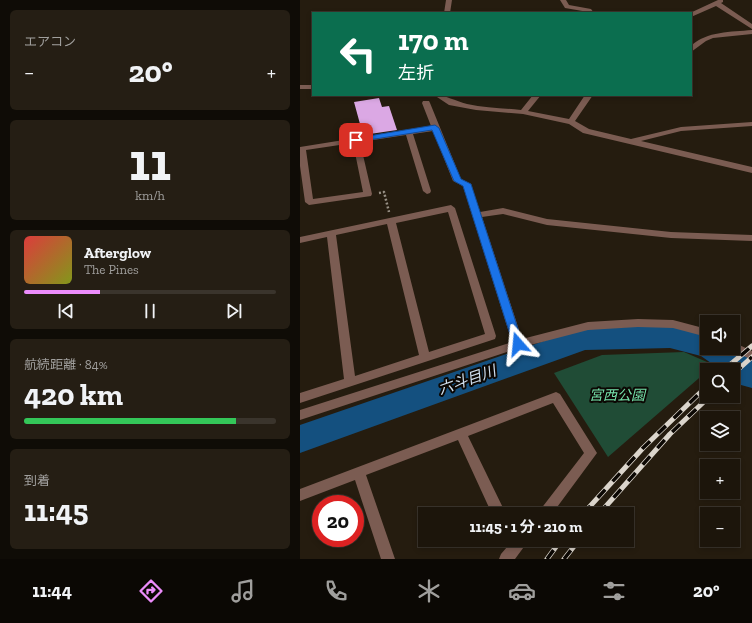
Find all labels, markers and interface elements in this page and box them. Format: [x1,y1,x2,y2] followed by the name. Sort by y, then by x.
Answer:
[398,24,469,57] text: 170 m
[332,28,384,80] icon: left
[24,34,76,49] text: エアコン
[128,54,173,90] text: 20°
[24,59,34,86] text: −
[267,59,276,86] text: +
[398,62,434,84] text: 左折
[339,123,373,157] pin
[345,129,367,151] icon: arrive
[129,131,171,193] text: 11
[135,188,165,203] text: km/h
[84,244,151,262] text: Afterglow
[84,262,139,277] text: The Pines
[55,300,77,322] icon: previous
[139,300,161,322] icon: pause
[223,300,245,322] icon: next
[700,315,740,547] map controls
[700,315,740,355] button: sound
[497,323,539,365] position arrow
[24,357,108,372] text: 航続距離 · 84%
[436,361,500,398] water label: 六斗目川
[700,363,740,403] button: search
[24,377,123,413] text: 420 km
[589,387,647,404] park label: 宮西公園
[700,411,740,451] button: layers
[700,459,740,499] button: +
[24,473,50,488] text: 到着
[24,493,88,529] text: 11:45
[312,495,364,547] speed limit sign: 20
[700,507,740,547] button: −
[470,518,582,536] text: 11:45 · 1 分 · 210 m
[137,577,165,605] icon: directions
[229,577,257,605] icon: music
[322,577,350,605] icon: phone
[415,577,443,605] icon: climate
[508,577,536,605] icon: car
[600,577,628,605] icon: filters
[32,580,72,602] text: 11:44
[693,580,720,602] text: 20°

